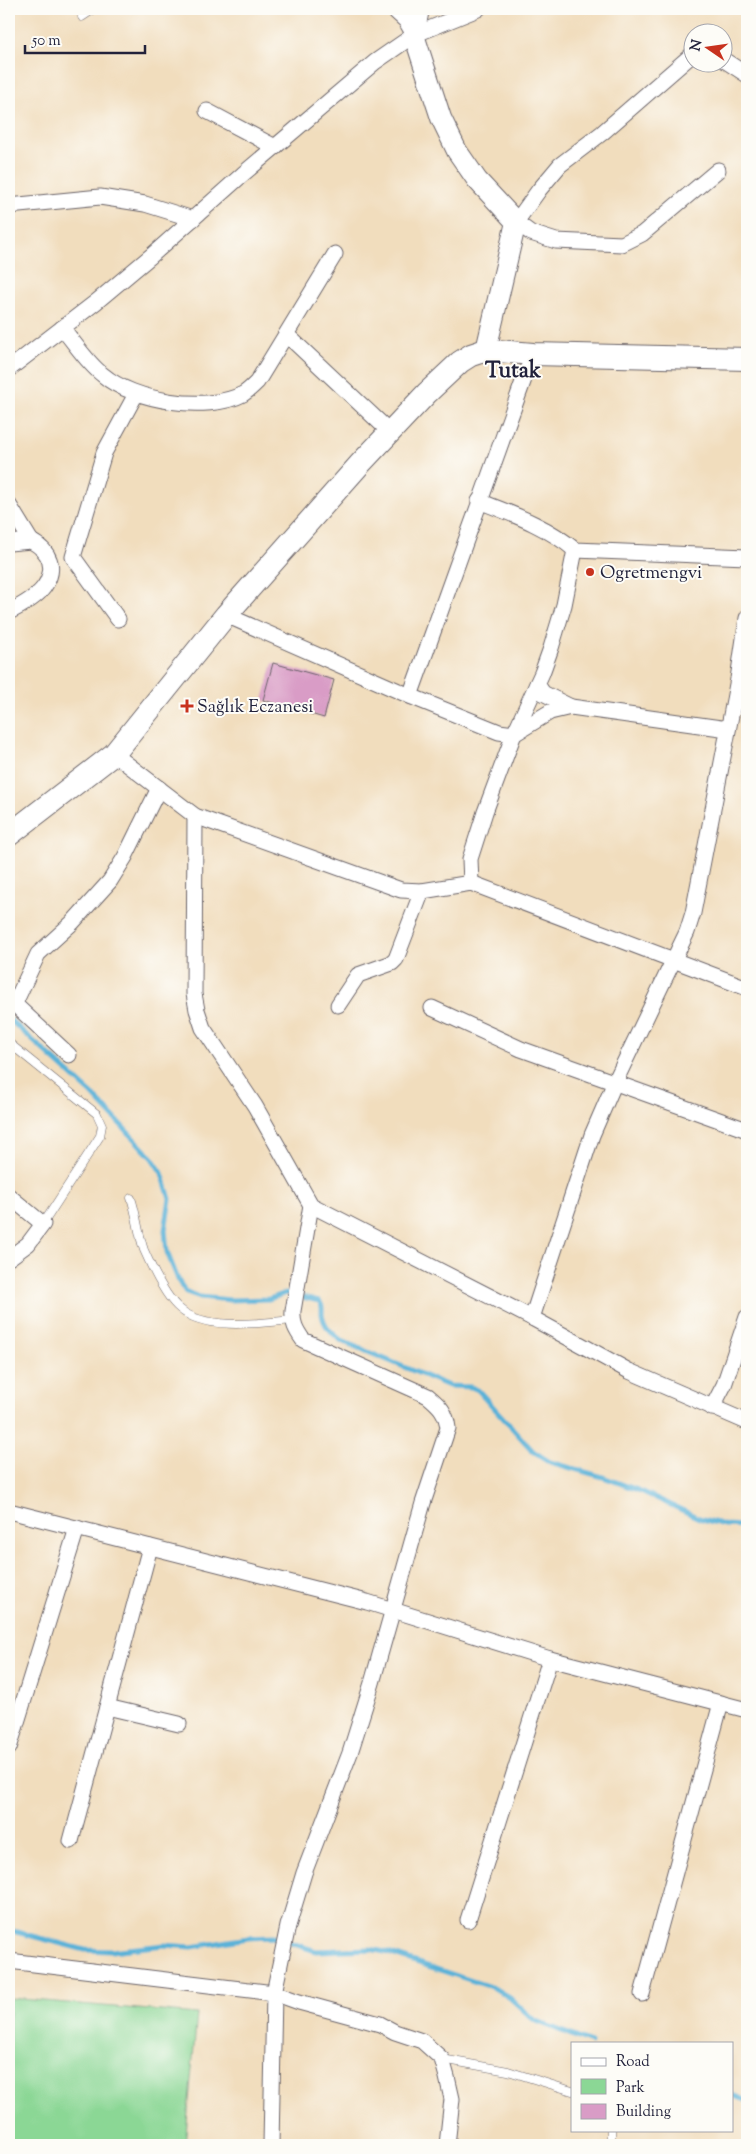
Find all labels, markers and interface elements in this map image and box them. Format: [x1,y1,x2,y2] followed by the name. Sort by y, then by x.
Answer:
[25,22,145,54] scale bar
[684,22,734,72] north arrow
[31,31,61,52] text: 50 m
[686,38,708,53] text: N
[485,356,541,388] district label: Tutak
[600,561,702,587] place label: Ogretmengvi
[584,566,596,578] marker: Ogretmengvi
[197,695,313,721] place label: Sağlık Eczanesi
[181,700,193,712] marker: Sağlık Eczanesi
[571,2042,734,2132] legend
[616,2052,650,2073] text: Road
[616,2078,645,2099] text: Park
[616,2102,671,2123] text: Building

